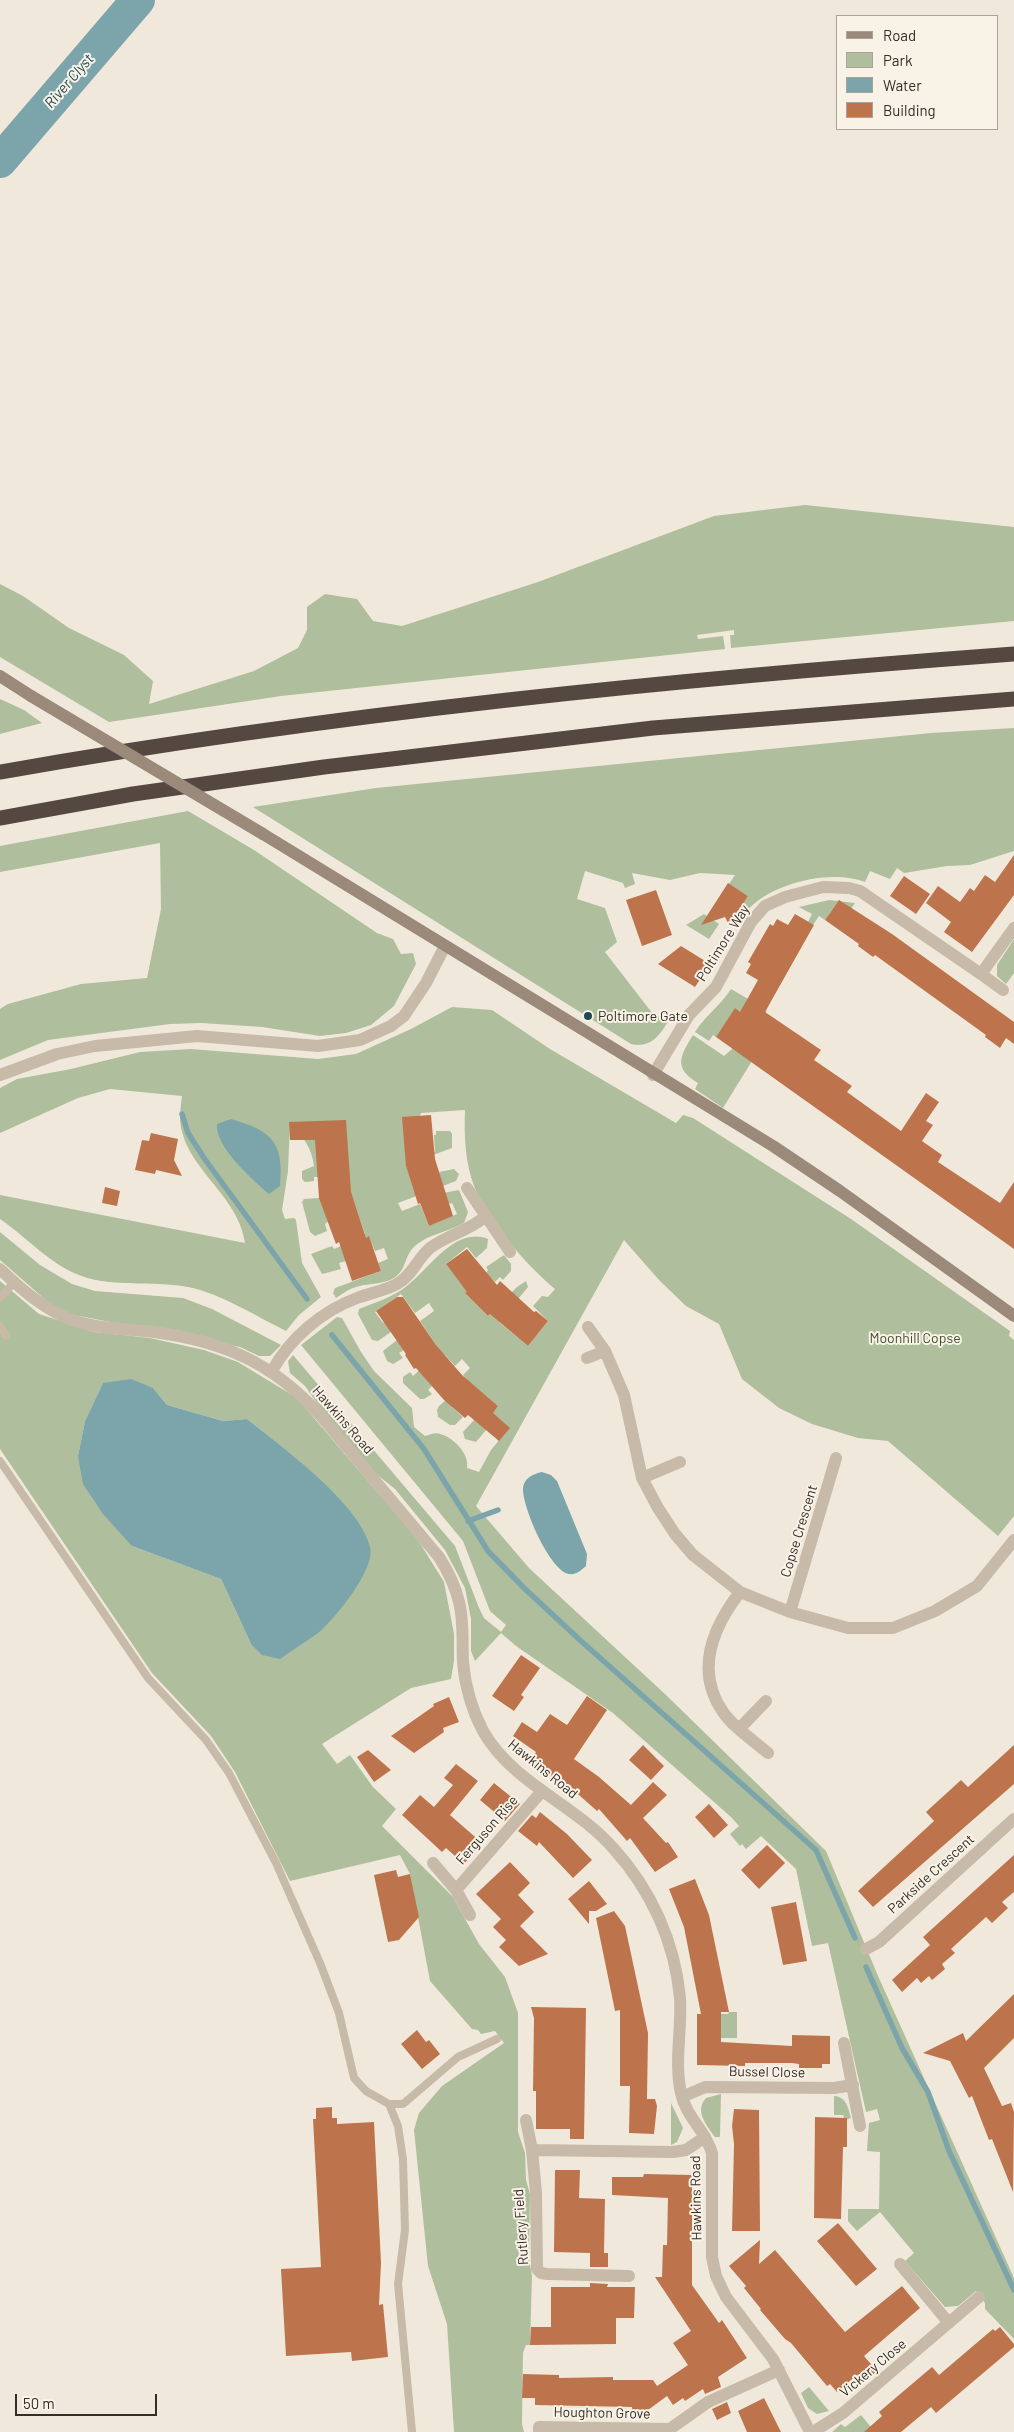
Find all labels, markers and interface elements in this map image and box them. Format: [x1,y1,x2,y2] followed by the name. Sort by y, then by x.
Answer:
[836,15,999,130] legend
[883,26,916,44] text: Road
[41,50,97,112] water label: River Clyst
[883,51,912,69] text: Park
[883,76,922,94] text: Water
[883,101,936,119] text: Building
[693,902,753,984] street label: Poltimore Way
[598,1008,688,1024] place label: Poltimore Gate
[582,1010,594,1022] marker: Poltimore Gate
[869,1330,961,1346] park label: Moonhill Copse
[309,1382,377,1458] street label: Hawkins Road
[777,1483,821,1579] street label: Copse Crescent
[505,1736,581,1802] street label: Hawkins Road
[453,1792,521,1868] street label: Ferguson Rise
[884,1831,978,1917] street label: Parkside Crescent
[729,2063,805,2081] street label: Bussel Close
[687,2155,705,2241] street label: Hawkins Road
[510,2188,532,2266] street label: Rutlery Field
[836,2335,910,2401] street label: Vickery Close
[18,2384,160,2416] scale bar
[23,2394,55,2412] text: 50 m
[553,2404,651,2422] street label: Houghton Grove

